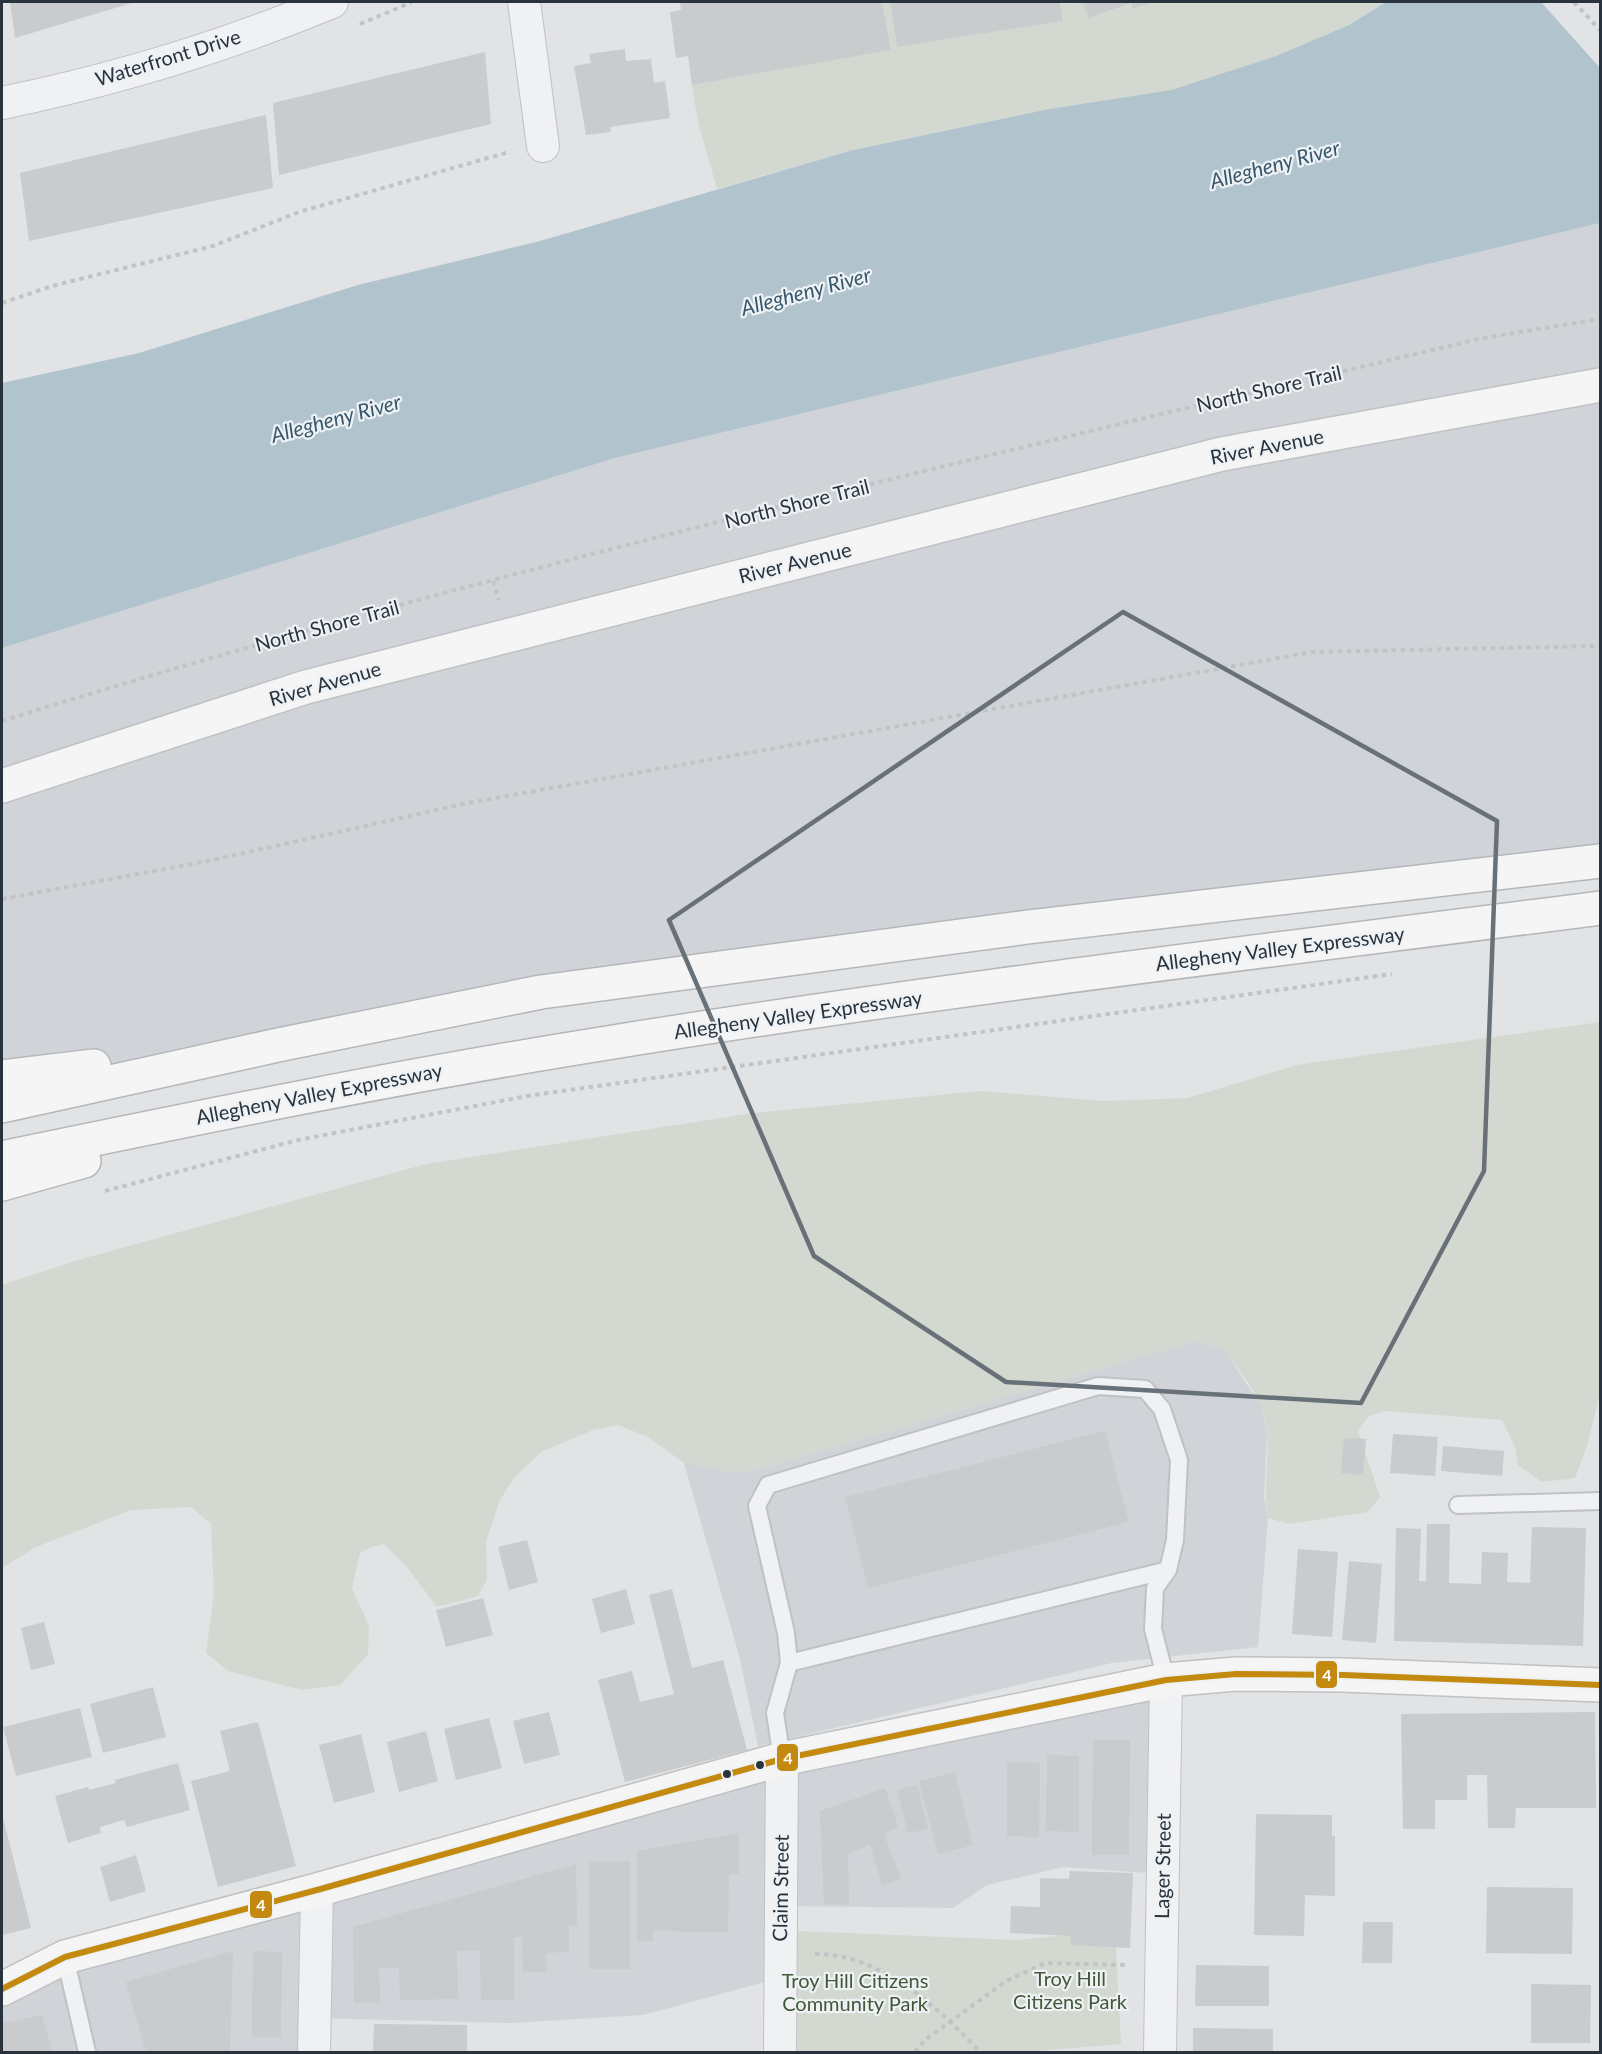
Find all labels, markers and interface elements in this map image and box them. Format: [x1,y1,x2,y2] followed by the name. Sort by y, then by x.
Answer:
[92,24,243,91] street label: Waterfront Drive
[1206,134,1343,193] water label: Allegheny River
[737,261,874,320] water label: Allegheny River
[1194,360,1344,416] street label: North Shore Trail
[267,388,404,447] water label: Allegheny River
[1208,423,1326,469] street label: River Avenue
[722,473,872,533] street label: North Shore Trail
[736,536,854,588] street label: River Avenue
[252,594,401,656] street label: North Shore Trail
[266,656,383,710] street label: River Avenue
[1154,921,1406,975] street label: Allegheny Valley Expressway
[672,985,924,1043] street label: Allegheny Valley Expressway
[194,1057,445,1129] street label: Allegheny Valley Expressway
[1315,1660,1338,1689] line badge: 4
[1322,1665,1332,1684] text: 4
[776,1743,799,1772] line badge: 4
[783,1748,793,1767] text: 4
[754,1759,766,1771] unlabelled marker
[721,1768,733,1780] unlabelled marker
[1149,1813,1175,1919] street label: Lager Street
[767,1834,793,1942] street label: Claim Street
[249,1890,273,1919] line badge: 4
[256,1895,266,1914] text: 4
[1013,1966,1128,2013] park label: Troy Hill Citizens Park
[782,1968,929,2015] park label: Troy Hill Citizens Community Park

